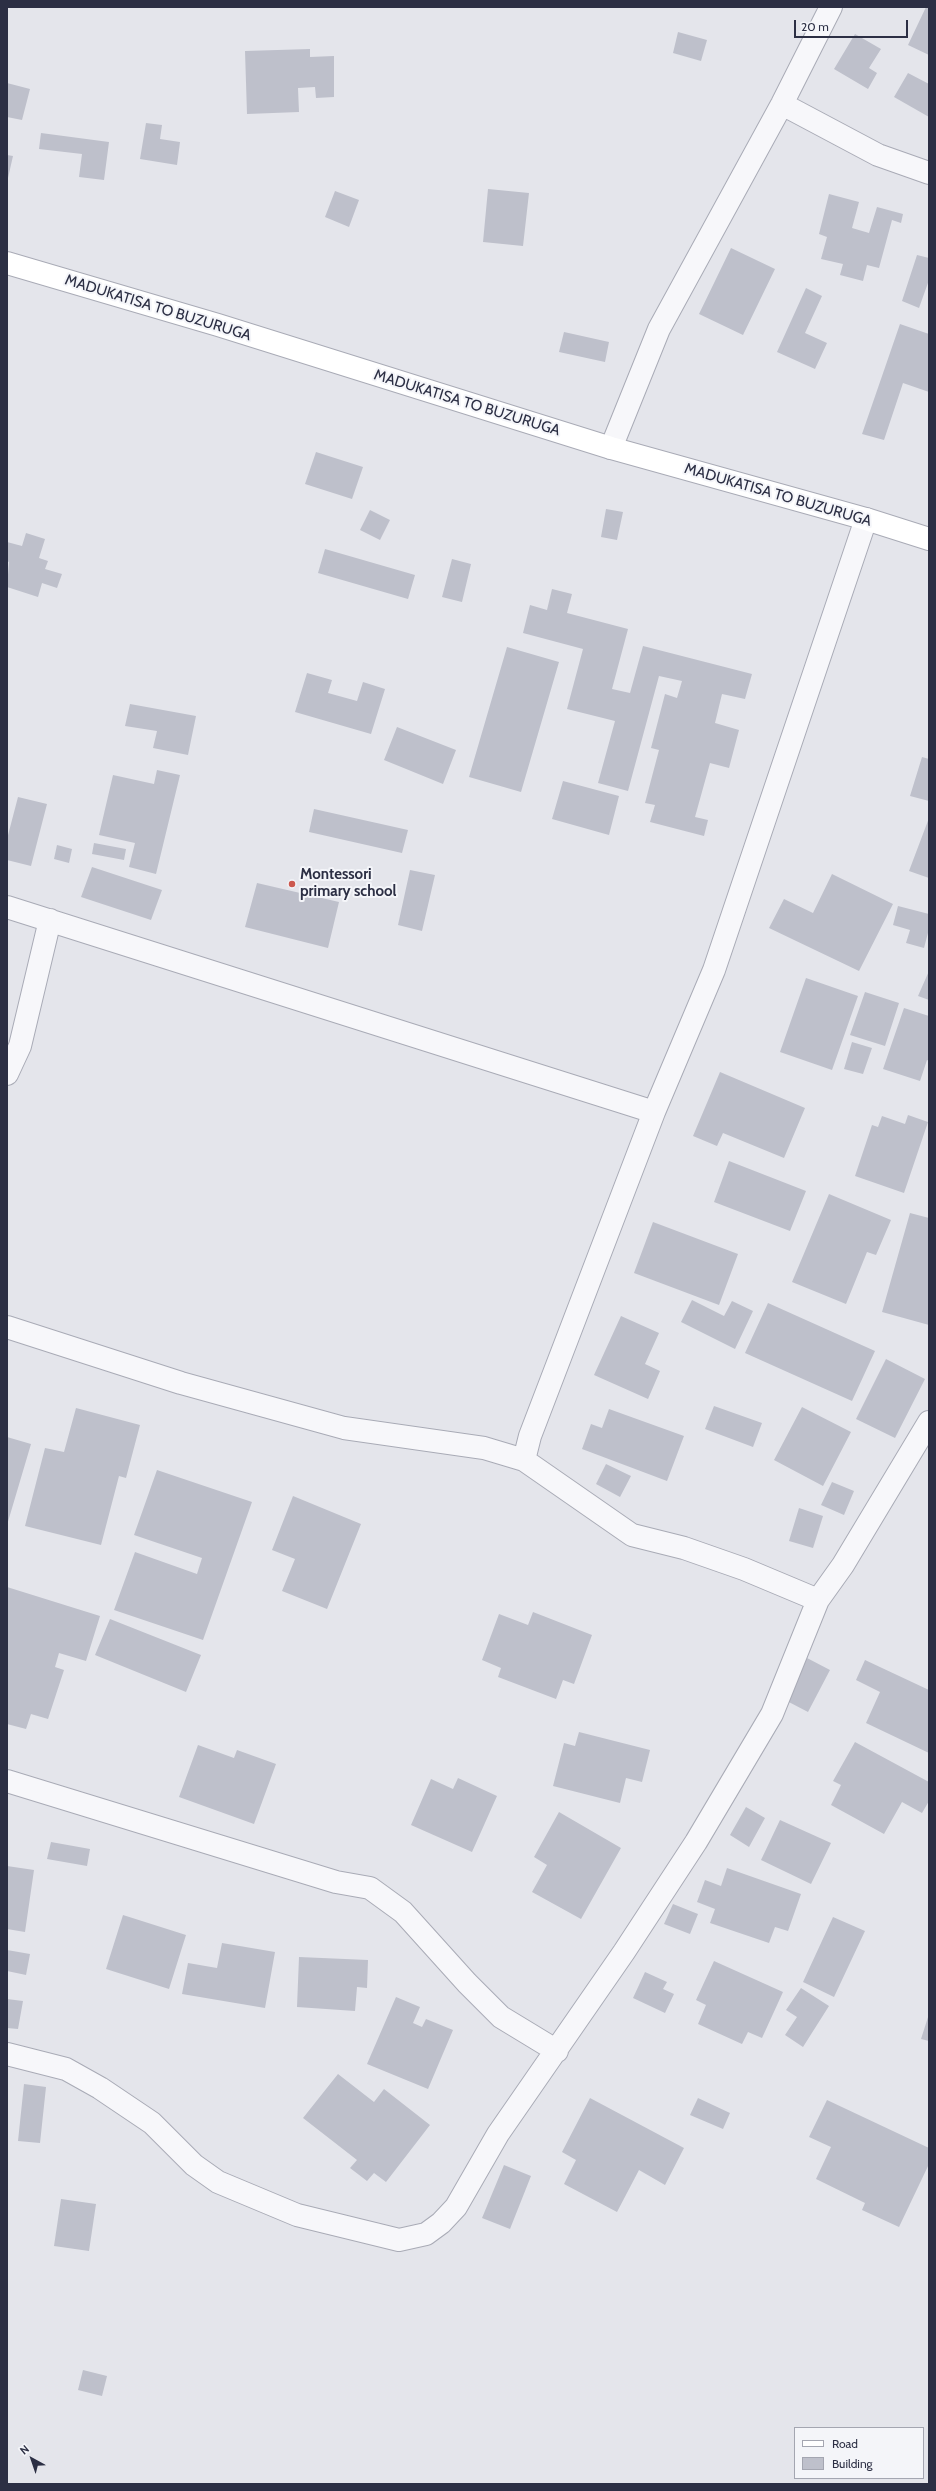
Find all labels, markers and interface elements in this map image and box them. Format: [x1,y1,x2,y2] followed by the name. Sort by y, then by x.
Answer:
[796,12,910,38] scale bar
[801,19,829,34] text: 20 m
[63,271,253,345] street label: MADUKATISA TO BUZURUGA
[372,366,562,440] street label: MADUKATISA TO BUZURUGA
[682,460,874,530] street label: MADUKATISA TO BUZURUGA
[300,866,396,901] place label: Montessori primary school
[287,879,297,889] marker: Montessori primary school
[794,2427,924,2479] legend
[832,2436,858,2451] text: Road
[12,2439,52,2479] north arrow
[17,2442,32,2458] text: N
[832,2456,873,2471] text: Building

